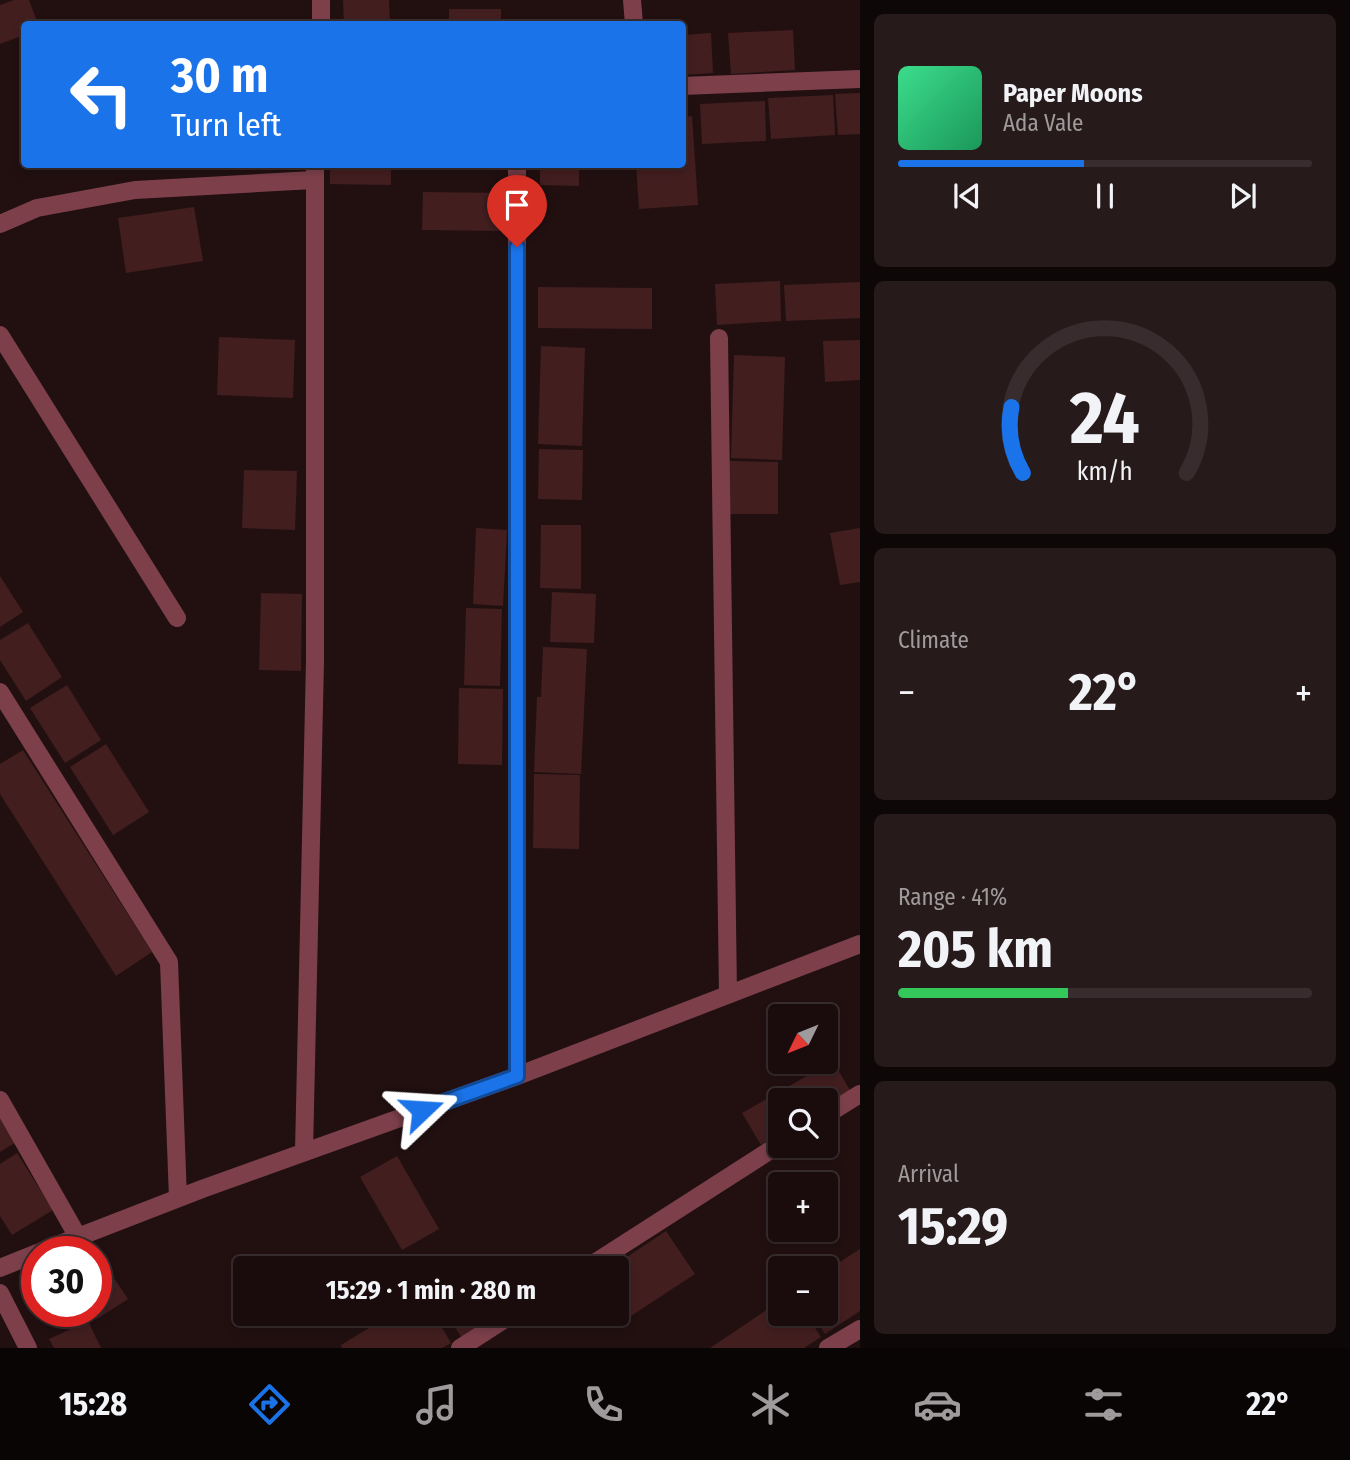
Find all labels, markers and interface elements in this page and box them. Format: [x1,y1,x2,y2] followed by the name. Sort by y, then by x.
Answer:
[171,46,269,105] text: 30 m
[56,49,147,140] icon: left
[1003,78,1143,109] text: Paper Moons
[171,106,281,144] text: Turn left
[1003,109,1083,137] text: Ada Vale
[487,175,547,247] pin
[948,177,986,215] icon: previous
[1086,177,1124,215] icon: pause
[1224,177,1262,215] icon: next
[498,186,536,224] icon: arrive
[1069,376,1140,463] text: 24
[1077,457,1133,487] text: km/h
[898,626,969,654] text: Climate
[1069,661,1141,724] text: 22°
[898,670,915,716] text: −
[1295,670,1312,716] text: +
[898,883,1007,911] text: Range · 41%
[898,918,1053,981] text: 205 km
[768,1004,838,1074] north arrow
[768,1004,838,1326] map controls
[385,1073,459,1147] position arrow
[768,1088,838,1158] button: search
[898,1160,959,1188] text: Arrival
[768,1172,838,1242] button: +
[898,1195,1008,1258] text: 15:29
[21,1236,112,1327] speed limit sign: 30
[768,1256,838,1326] button: −
[326,1275,536,1306] text: 15:29 · 1 min · 280 m
[245,1380,294,1429] icon: directions
[412,1380,461,1429] icon: music
[579,1380,628,1429] icon: phone
[746,1380,795,1429] icon: climate
[913,1380,962,1429] icon: car
[1079,1380,1128,1429] icon: filters
[59,1385,127,1423] text: 15:28
[1246,1385,1291,1423] text: 22°

